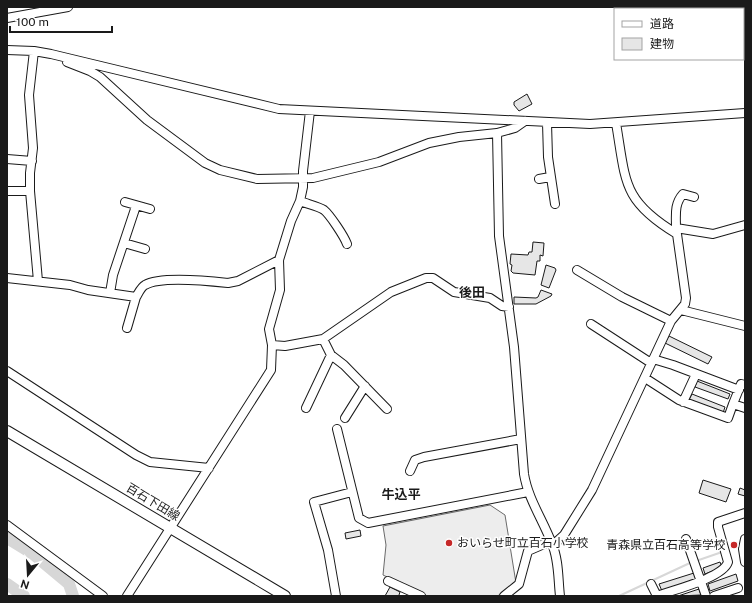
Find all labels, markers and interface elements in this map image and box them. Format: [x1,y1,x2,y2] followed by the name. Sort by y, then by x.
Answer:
[10,8,112,34] scale bar
[614,8,744,60] legend
[16,15,49,29] text: 100 m
[650,17,674,31] text: 道路
[650,37,674,51] text: 建物
[459,285,485,300] district label: 後田
[124,481,182,523] street label: 百石下田線
[381,487,421,502] district label: 牛込平
[457,536,589,550] place label: おいらせ町立百石小学校
[444,538,454,548] marker: おいらせ町立百石小学校
[606,538,726,552] place label: 青森県立百石高等学校
[729,540,739,550] marker: 青森県立百石高等学校
[8,555,48,595] north arrow
[19,577,31,592] text: N

